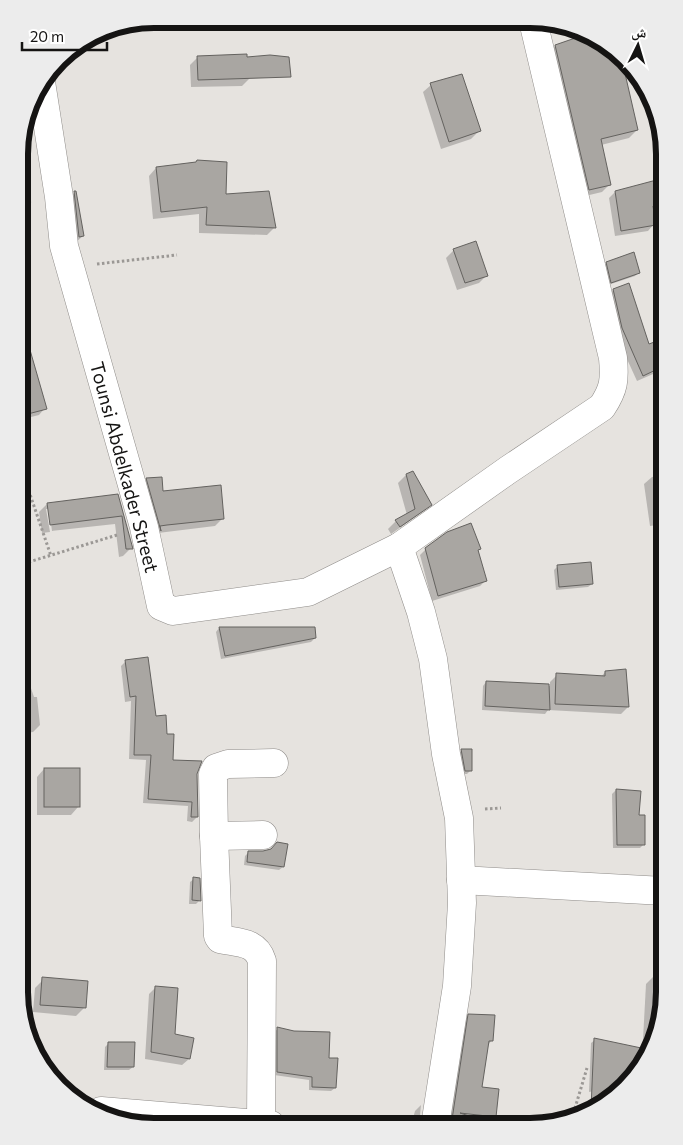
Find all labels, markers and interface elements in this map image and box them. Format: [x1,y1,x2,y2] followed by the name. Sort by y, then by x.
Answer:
[22,20,108,52] scale bar
[613,20,663,70] north arrow
[631,22,647,42] text: ش
[30,27,64,45] text: 20 m
[86,359,164,575] street label: Tounsi Abdelkader Street

